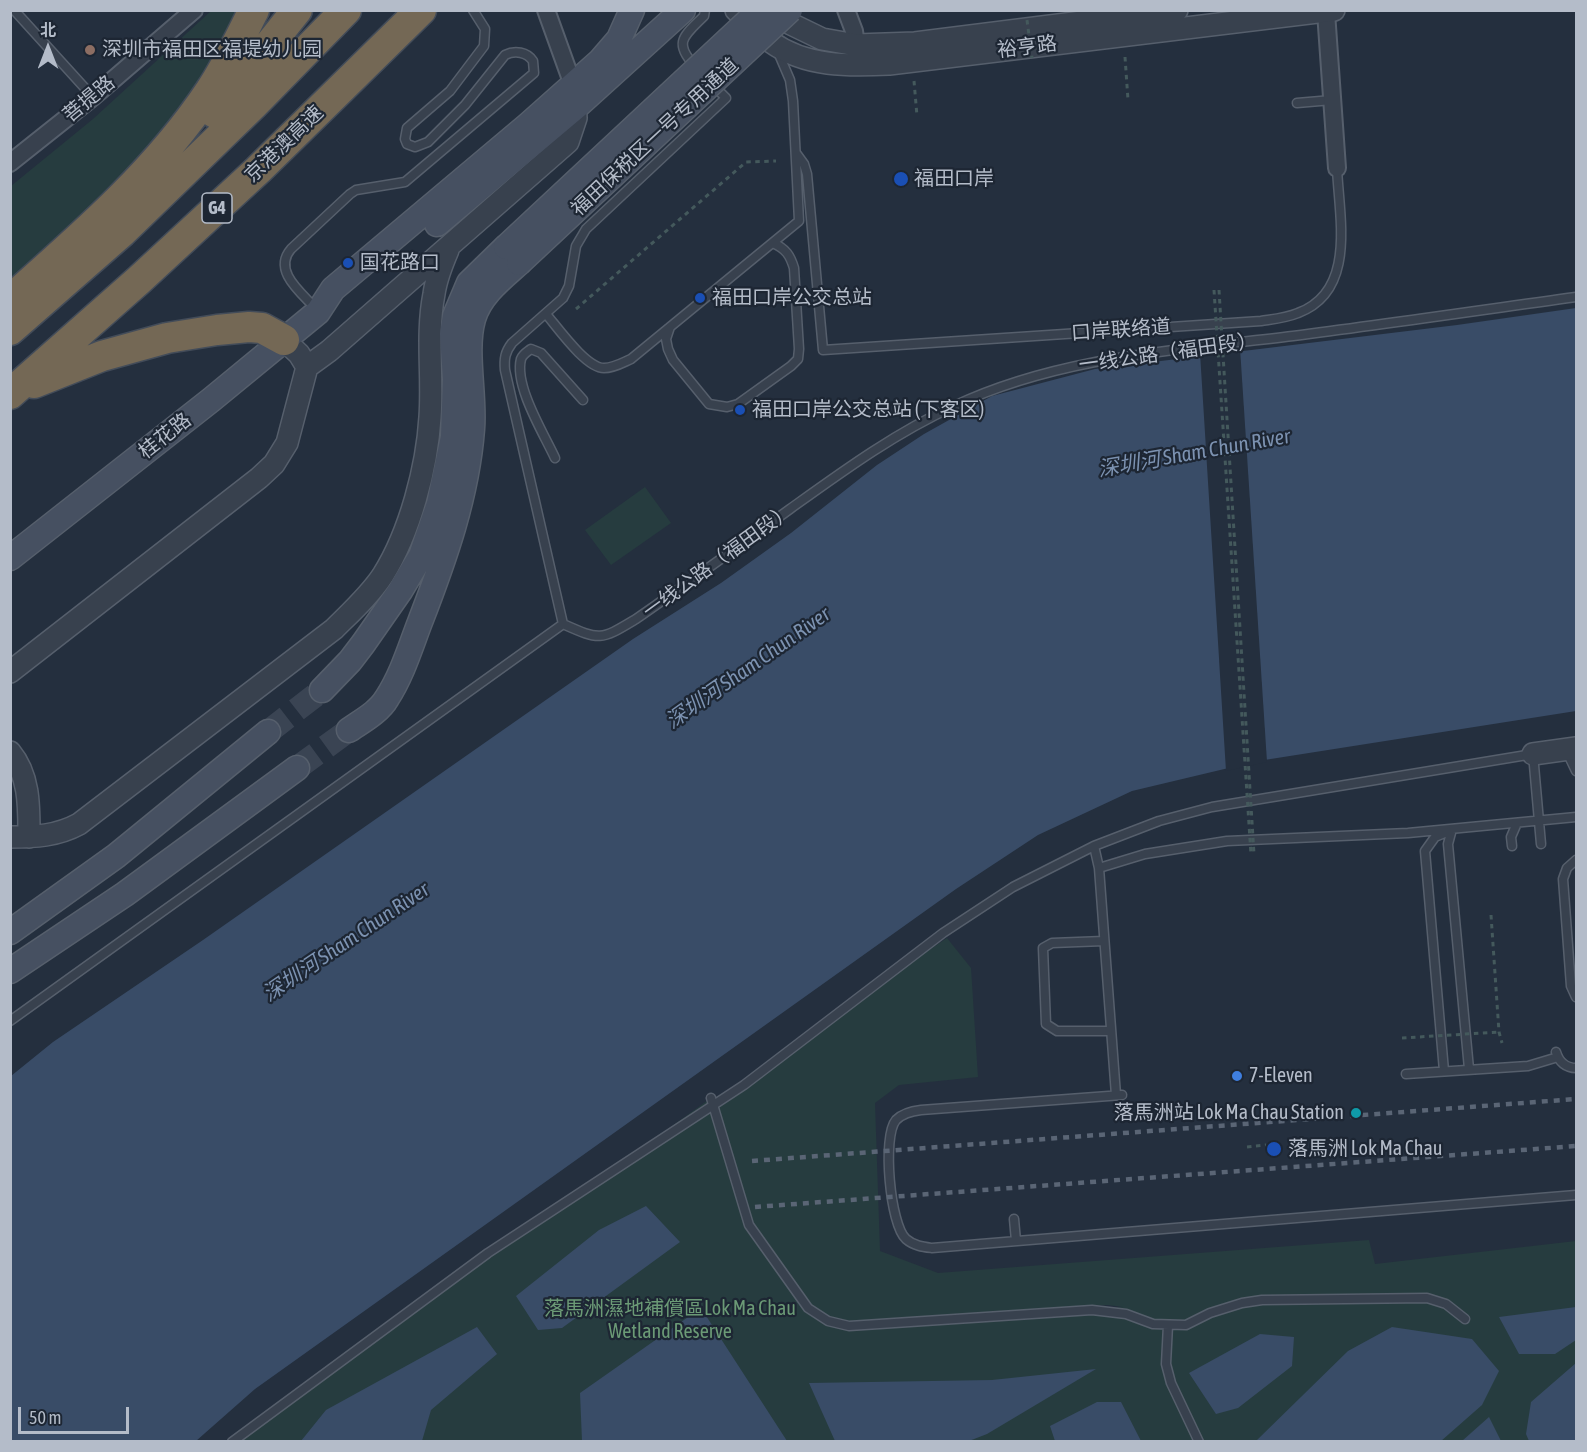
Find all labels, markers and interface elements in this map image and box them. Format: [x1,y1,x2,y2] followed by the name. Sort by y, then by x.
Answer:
[18,18,78,78] north arrow
[40,21,56,39] text: 北
[996,31,1058,63] street label: 裕亨路
[102,38,322,62] place label: 深圳市福田区福堤幼儿园
[83,43,97,57] marker: 深圳市福田区福堤幼儿园
[566,53,744,221] street label: 福田保税区一号专用通道
[58,71,120,127] street label: 菩提路
[240,101,328,187] street label: 京港澳高速
[914,167,994,191] place label: 福田口岸
[892,170,910,188] marker: 福田口岸
[202,193,232,223] road number: G4
[360,251,440,275] place label: 国花路口
[341,256,355,270] marker: 国花路口
[712,286,872,310] place label: 福田口岸公交总站
[693,291,707,305] marker: 福田口岸公交总站
[1070,315,1172,345] street label: 口岸联络道
[1077,329,1259,377] street label: 一线公路（福田段）
[752,398,984,422] place label: 福田口岸公交总站 (下客区)
[733,403,747,417] marker: 福田口岸公交总站 (下客区)
[134,408,196,464] street label: 桂花路
[1096,424,1292,482] water label: 深圳河 Sham Chun River
[638,498,798,624] street label: 一线公路（福田段）
[661,602,835,734] water label: 深圳河 Sham Chun River
[258,877,434,1007] water label: 深圳河 Sham Chun River
[1249,1064,1313,1088] place label: 7-Eleven
[1230,1069,1244,1083] marker: 7-Eleven
[1114,1101,1344,1125] place label: 落馬洲站 Lok Ma Chau Station
[1349,1106,1363,1120] marker: 落馬洲站 Lok Ma Chau Station
[1288,1137,1443,1161] place label: 落馬洲 Lok Ma Chau
[1265,1140,1283,1158] marker: 落馬洲 Lok Ma Chau
[544,1297,796,1344] park label: 落馬洲濕地補償區Lok Ma Chau Wetland Reserve
[21,1395,132,1433] scale bar
[29,1407,61,1428] text: 50 m

